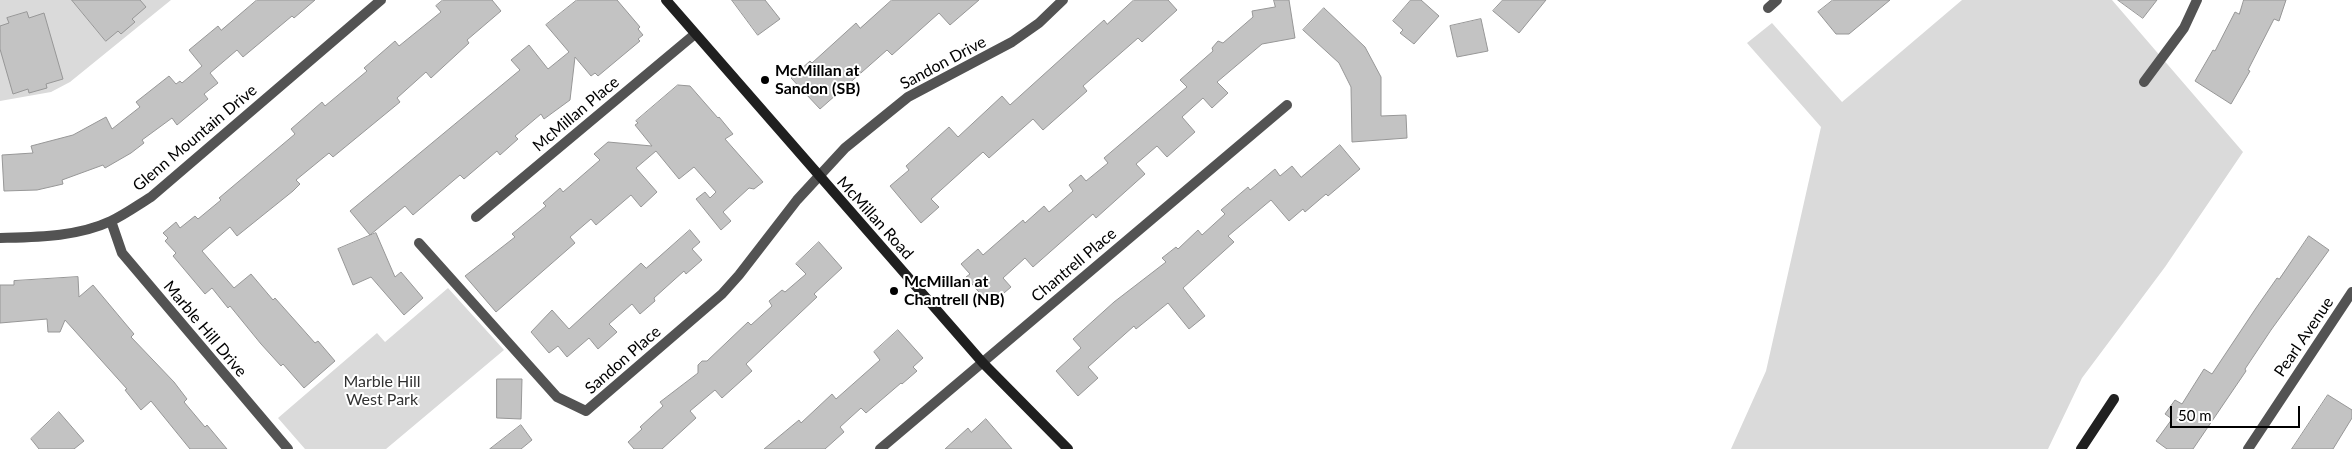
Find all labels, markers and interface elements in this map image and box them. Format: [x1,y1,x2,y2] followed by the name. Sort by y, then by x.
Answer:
[897,32,989,94] street label: Sandon Drive
[775,61,860,99] place label: McMillan at Sandon (SB)
[529,72,623,156] street label: McMillan Place
[759,74,771,86] marker: McMillan at Sandon (SB)
[129,81,261,195] street label: Glenn Mountain Drive
[833,173,917,263] street label: McMillan Road
[1028,224,1120,306] street label: Chantrell Place
[904,272,1004,310] place label: McMillan at Chantrell (NB)
[159,277,251,381] street label: Marble Hill Drive
[888,285,900,297] marker: McMillan at Chantrell (NB)
[2270,293,2338,381] street label: Pearl Avenue
[581,322,665,398] street label: Sandon Place
[343,372,421,410] park label: Marble Hill West Park
[2172,396,2302,428] scale bar
[2178,406,2212,424] text: 50 m

